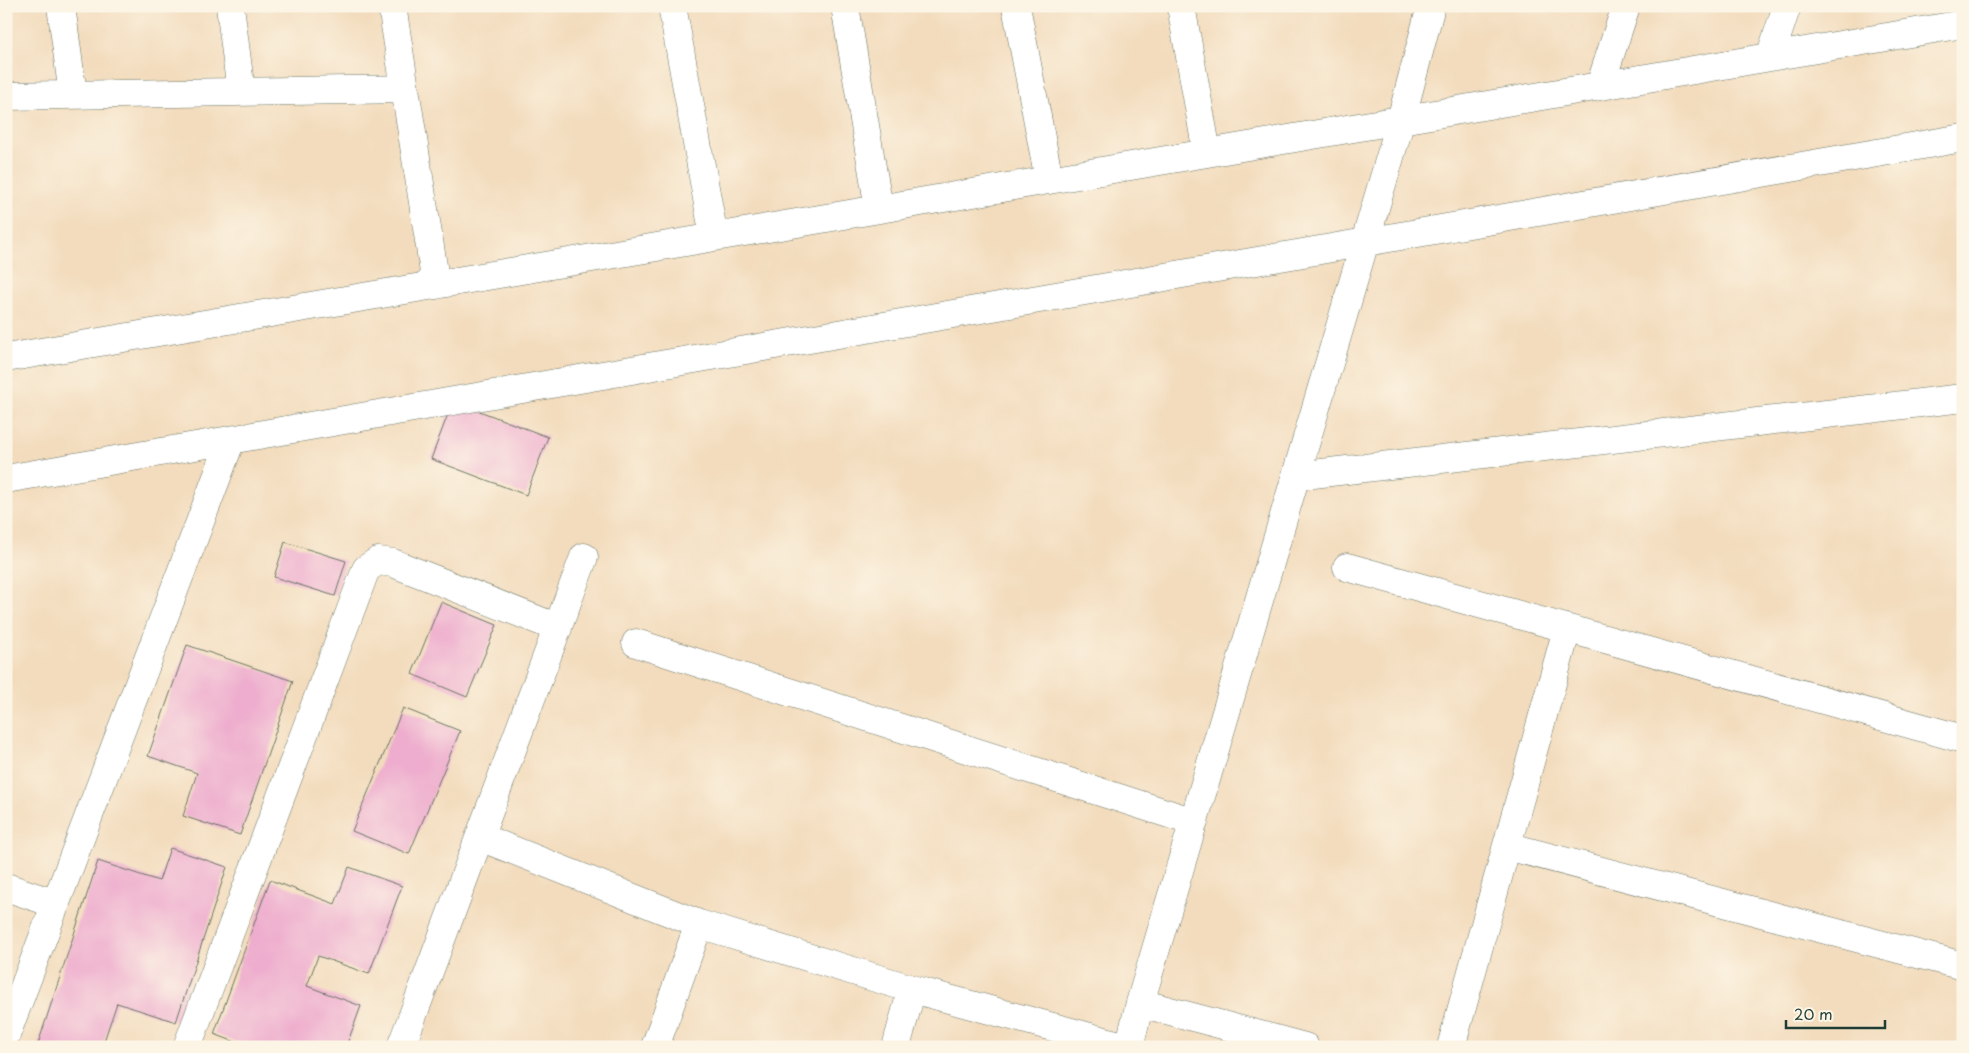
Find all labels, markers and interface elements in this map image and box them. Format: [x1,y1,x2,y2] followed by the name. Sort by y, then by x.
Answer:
[1786,998,1885,1030] scale bar
[1794,1002,1833,1025] text: 20 m

